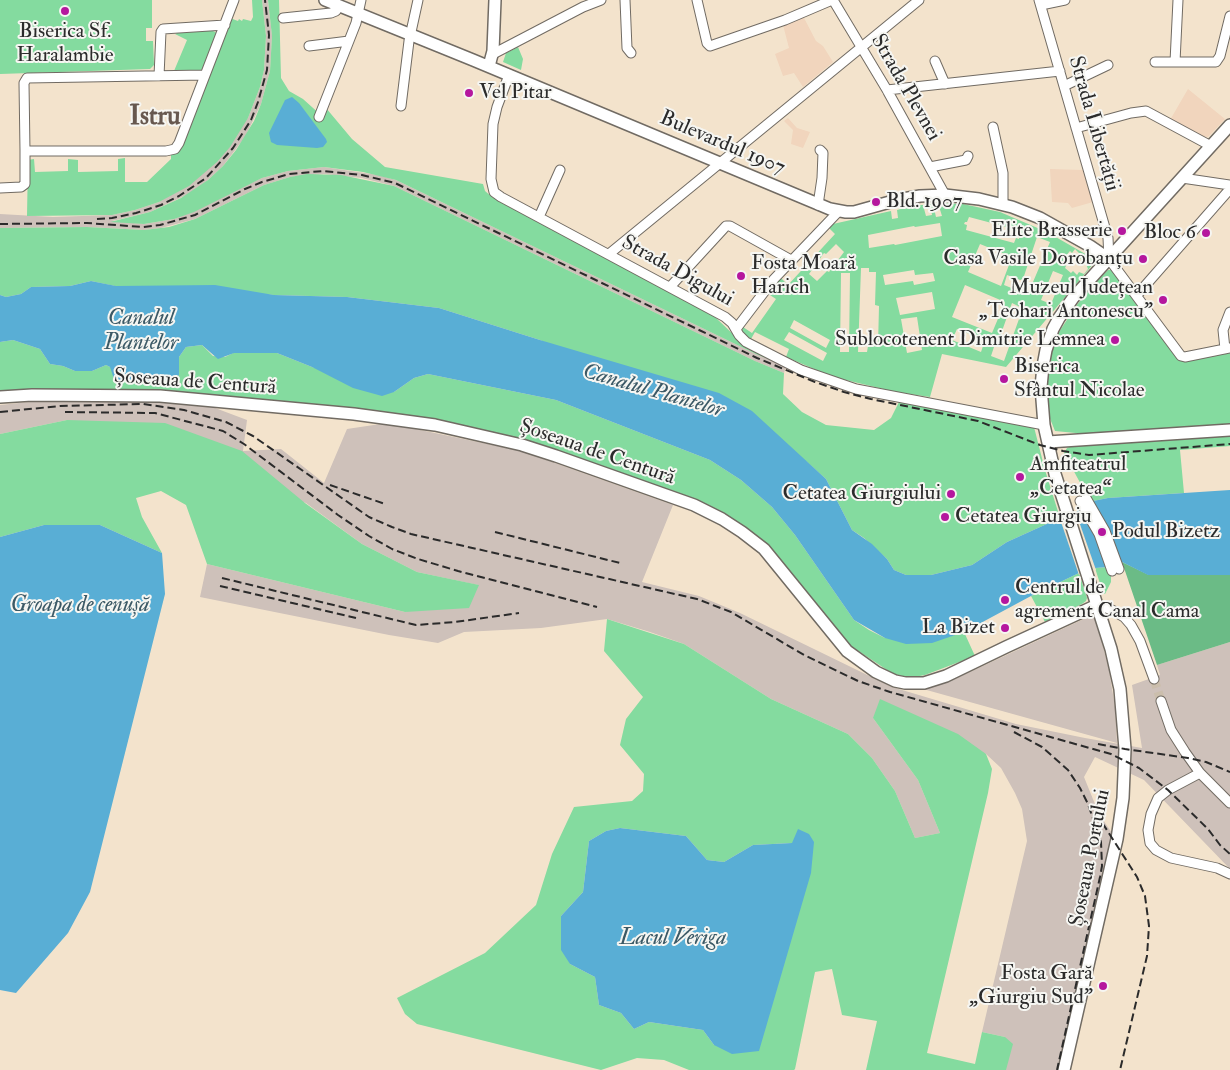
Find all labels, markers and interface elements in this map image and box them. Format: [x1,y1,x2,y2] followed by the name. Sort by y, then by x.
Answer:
[59,5,71,17] marker: Biserica Sf. Haralambie
[16,19,114,69] place label: Biserica Sf. Haralambie
[864,30,946,146] street label: Strada Plevnei
[1062,54,1124,194] street label: Strada Libertății
[479,80,552,106] place label: Vel Pitar
[463,87,475,99] marker: Vel Pitar
[130,102,180,134] district label: Istru
[656,106,788,182] street label: Bulevardul 1907
[886,189,962,215] place label: Bld. 1907
[870,196,882,208] marker: Bld. 1907
[991,218,1112,244] place label: Elite Brasserie
[1143,220,1196,246] place label: Bloc 6
[1116,225,1128,237] marker: Elite Brasserie
[1200,227,1212,239] marker: Bloc 6
[617,231,737,313] street label: Strada Digului
[943,246,1133,272] place label: Casa Vasile Dorobanțu
[751,251,856,301] place label: Fosta Moară Harich
[1137,253,1149,265] marker: Casa Vasile Dorobanțu
[735,270,747,282] marker: Fosta Moară Harich
[979,275,1153,325] place label: Muzeul Județean „Teohari Antonescu”
[1157,294,1169,306] marker: Muzeul Județean „Teohari Antonescu”
[104,306,178,358] water label: Canalul Plantelor
[835,327,1105,353] place label: Sublocotenent Dimitrie Lemnea
[1109,334,1121,346] marker: Sublocotenent Dimitrie Lemnea
[1014,354,1145,404] place label: Biserica Sfântul Nicolae
[579,359,727,425] water label: Canalul Plantelor
[113,365,277,401] street label: Șoseaua de Centură
[998,373,1010,385] marker: Biserica Sfântul Nicolae
[516,415,678,491] street label: Șoseaua de Centură
[1030,452,1126,502] place label: Amfiteatrul „Cetatea“
[1014,471,1026,483] marker: Amfiteatrul „Cetatea“
[783,481,941,507] place label: Cetatea Giurgiului
[945,488,957,500] marker: Cetatea Giurgiului
[955,504,1092,530] place label: Cetatea Giurgiu
[939,511,951,523] marker: Cetatea Giurgiu
[1112,519,1220,545] place label: Podul Bizetz
[1096,526,1108,538] marker: Podul Bizetz
[1015,575,1199,625] place label: Centrul de agrement Canal Cama
[11,593,149,619] water label: Groapa de cenușă
[999,594,1011,606] marker: Centrul de agrement Canal Cama
[922,615,995,641] place label: La Bizet
[999,622,1011,634] marker: La Bizet
[1065,787,1117,929] street label: Șoseaua Portului
[619,926,727,952] water label: Lacul Veriga
[969,961,1093,1011] place label: Fosta Gară „Giurgiu Sud”
[1097,980,1109,992] marker: Fosta Gară „Giurgiu Sud”

